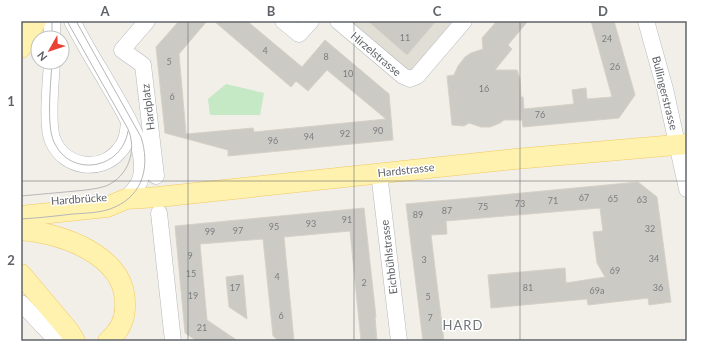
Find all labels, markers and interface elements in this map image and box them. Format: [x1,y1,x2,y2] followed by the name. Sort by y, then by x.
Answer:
[99,3,110,19] text: A
[267,3,276,19] text: B
[433,3,442,19] text: C
[598,3,608,19] text: D
[349,29,404,79] street label: Hirzelstrasse
[30,30,70,70] north arrow
[400,32,410,43] house number: 11
[602,33,612,44] house number: 24
[262,45,268,56] house number: 4
[34,49,50,64] text: N
[323,51,329,62] house number: 8
[650,54,681,131] street label: Bullingerstrasse
[166,56,172,67] house number: 5
[610,61,620,72] house number: 26
[343,68,353,79] house number: 10
[138,83,157,131] street label: Hardplatz
[479,83,489,94] house number: 16
[169,91,175,102] house number: 6
[7,93,15,109] text: 1
[535,109,545,120] house number: 76
[373,125,383,136] house number: 90
[340,128,350,139] house number: 92
[304,131,314,142] house number: 94
[268,135,278,146] house number: 96
[377,160,435,179] street label: Hardstrasse
[50,190,108,207] street label: Hardbrücke
[579,192,589,203] house number: 67
[608,193,618,204] house number: 65
[637,194,647,205] house number: 63
[548,195,558,206] house number: 71
[515,198,525,209] house number: 73
[478,201,488,212] house number: 75
[442,205,452,216] house number: 87
[413,209,423,220] house number: 89
[342,214,352,225] house number: 91
[306,218,316,229] house number: 93
[377,219,400,295] street label: Eichbühlstrasse
[269,221,279,232] house number: 95
[645,223,655,234] house number: 32
[233,225,243,236] house number: 97
[205,226,215,237] house number: 99
[187,250,193,261] house number: 9
[7,252,15,268] text: 2
[649,253,659,264] house number: 34
[421,254,427,265] house number: 3
[610,265,620,276] house number: 69
[186,268,196,279] house number: 15
[274,271,280,282] house number: 4
[361,277,367,288] house number: 2
[230,282,240,293] house number: 17
[523,282,533,293] house number: 81
[653,282,663,293] house number: 36
[590,285,604,296] house number: 69a
[188,290,198,301] house number: 19
[425,291,431,302] house number: 5
[278,310,284,321] house number: 6
[427,312,433,323] house number: 7
[443,317,483,333] district label: HARD
[197,322,207,333] house number: 21

